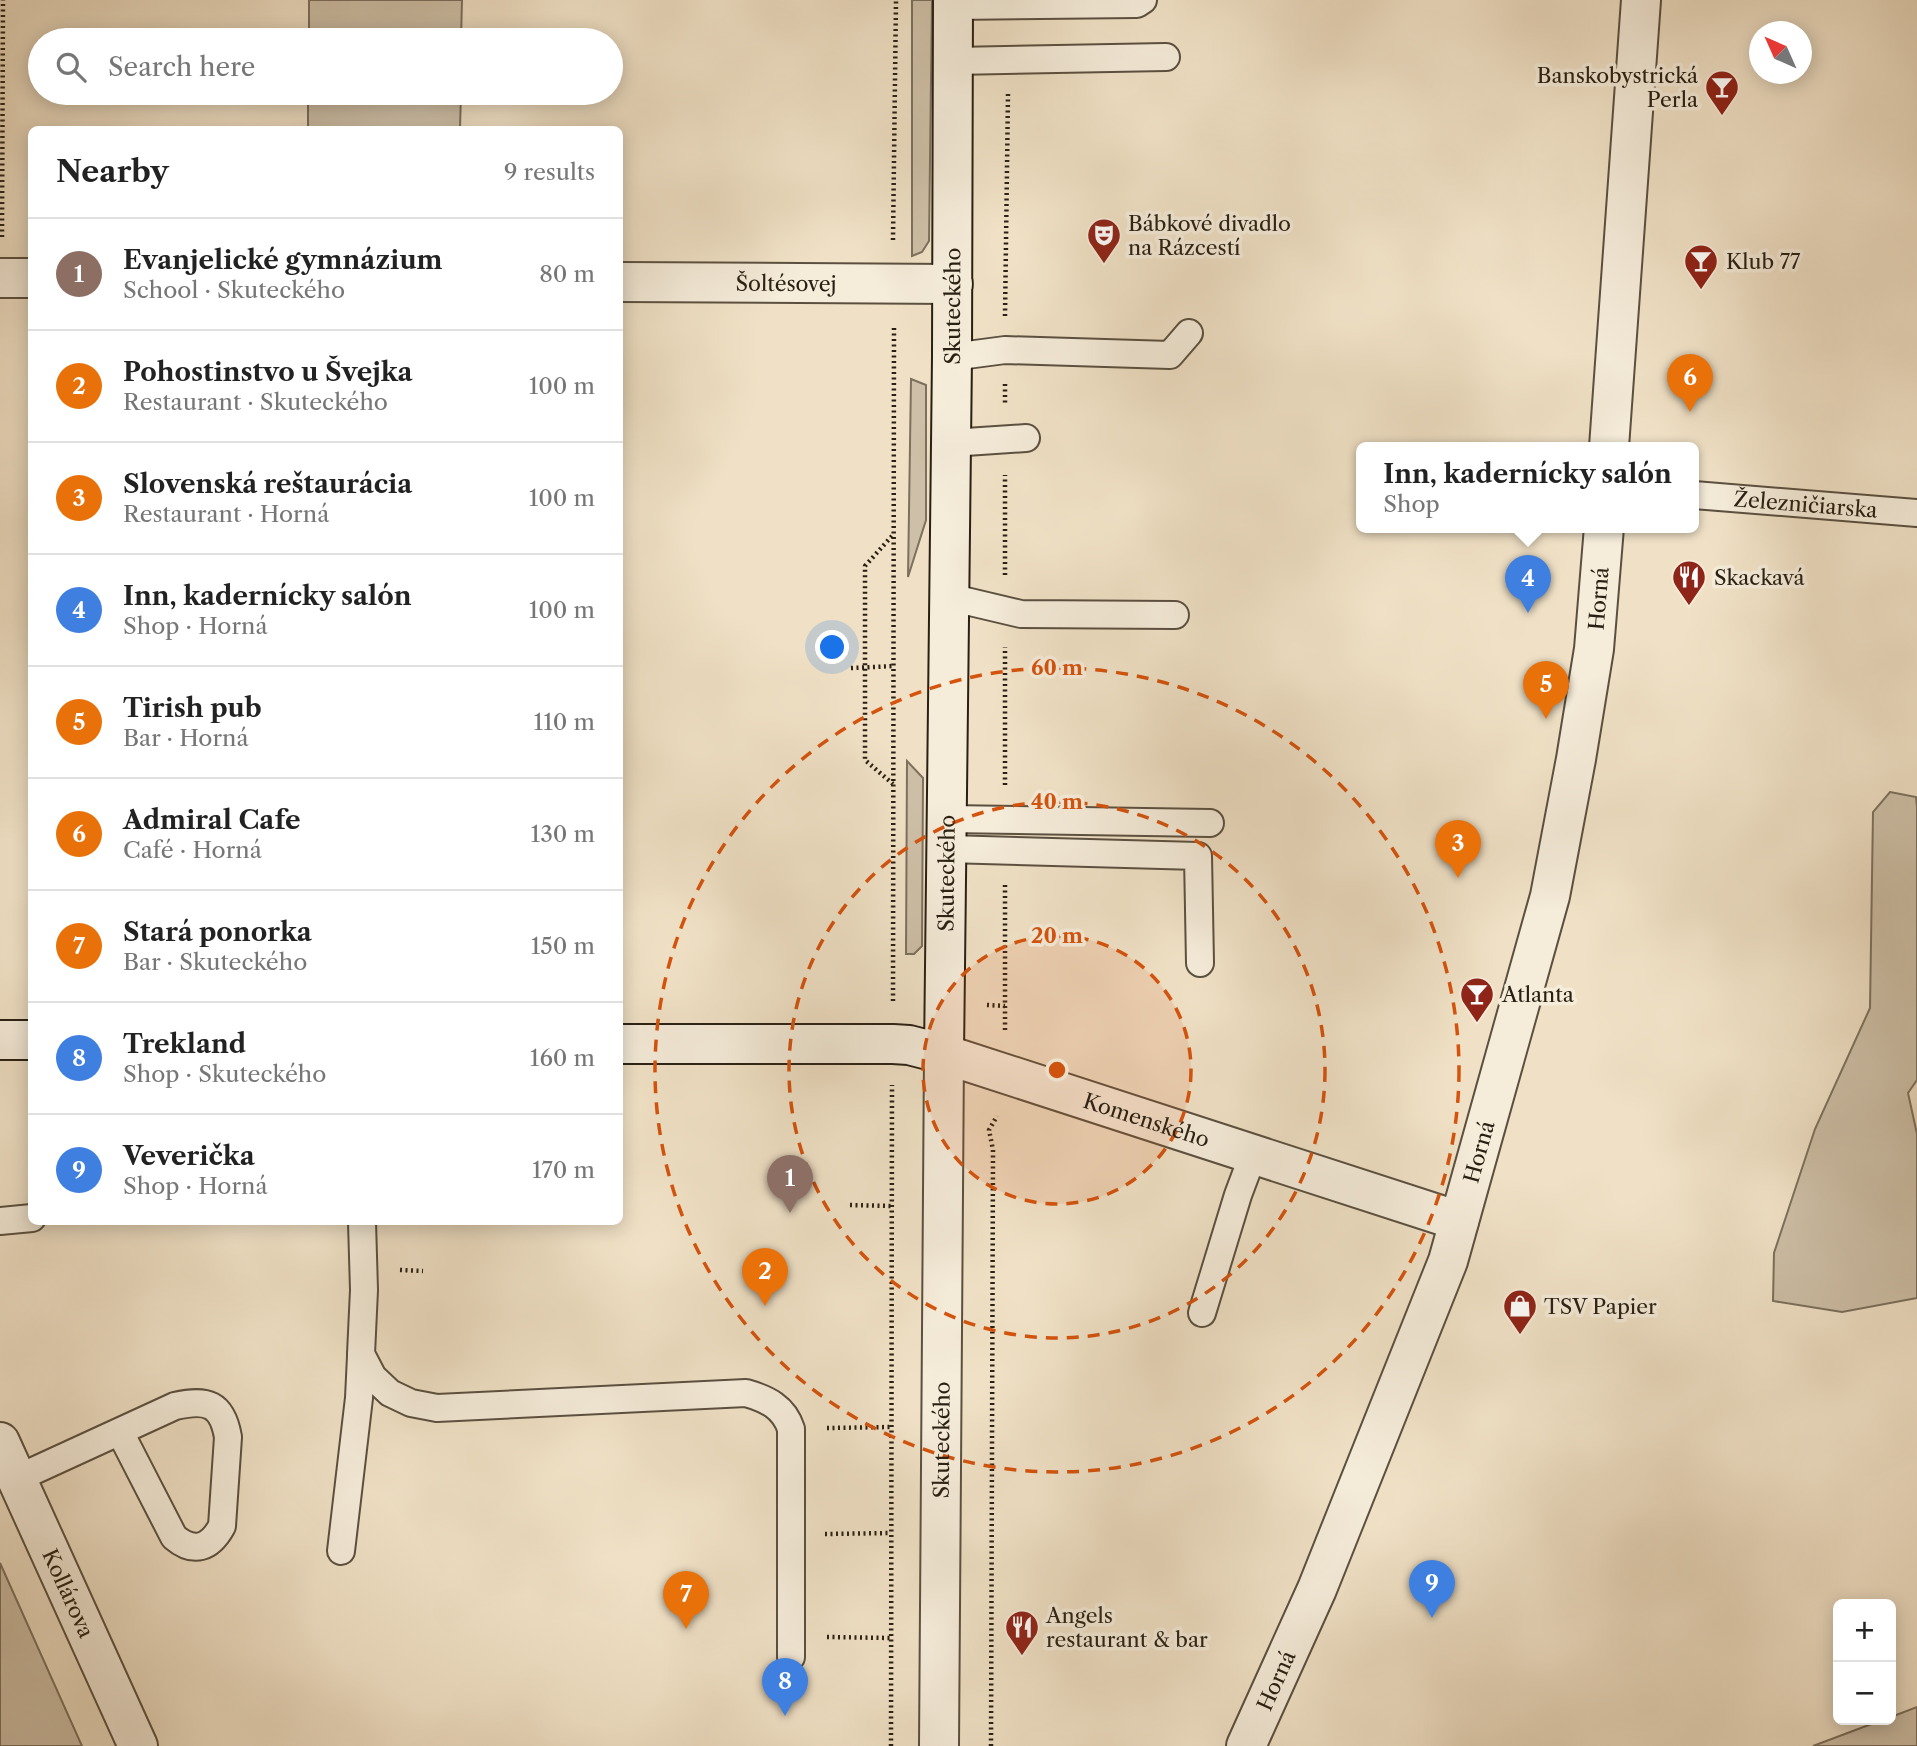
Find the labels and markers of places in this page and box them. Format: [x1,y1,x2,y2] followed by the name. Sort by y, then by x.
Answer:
[1537,63,1699,112] place label: Banskobystrická Perla
[1703,68,1741,117] bar icon: Banskobystrická Perla
[1128,211,1291,260] place label: Bábkové divadlo na Rázcestí
[1085,216,1123,265] theatre icon: Bábkové divadlo na Rázcestí
[1682,242,1720,291] bar icon: Klub 77
[1726,249,1801,274] place label: Klub 77
[1667,354,1713,412] pin: 6
[1505,555,1551,613] pin: 4
[1670,558,1708,607] restaurant icon: Skackavá
[1714,565,1805,590] place label: Skackavá
[1523,661,1569,719] pin: 5
[1435,820,1481,878] pin: 3
[1458,975,1496,1024] bar icon: Atlanta
[1501,982,1575,1007] place label: Atlanta
[1045,1058,1069,1082] centre of rings
[767,1155,813,1213] pin: 1
[742,1248,788,1306] pin: 2
[1501,1287,1539,1336] shop icon: TSV Papier
[1544,1294,1657,1319] place label: TSV Papier
[1409,1560,1455,1618] pin: 9
[663,1571,709,1629] pin: 7
[1045,1603,1208,1652] place label: Angels restaurant & bar
[1003,1608,1041,1657] restaurant icon: Angels restaurant & bar
[762,1658,808,1716] pin: 8

